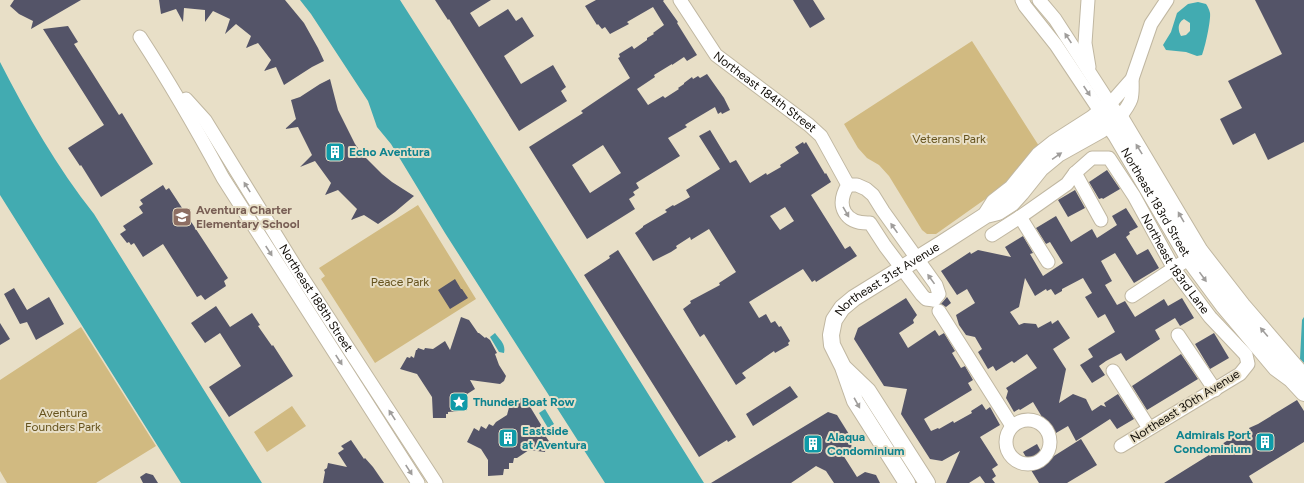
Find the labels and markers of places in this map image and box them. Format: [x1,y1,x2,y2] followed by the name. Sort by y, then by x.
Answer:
[324,141,346,163] building icon: Echo Aventura
[349,145,430,159] place label: Echo Aventura
[196,203,300,231] place label: Aventura Charter Elementary School
[171,206,193,228] school or university icon: Aventura Charter Elementary School
[448,391,470,413] place icon: Thunder Boat Row
[473,395,575,409] place label: Thunder Boat Row
[522,424,587,452] place label: Eastside at Aventura
[497,427,519,449] building icon: Eastside at Aventura
[1174,428,1251,456] place label: Admirals Port Condominium
[827,430,904,458] place label: Alaqua Condominium
[1254,431,1276,453] building icon: Admirals Port Condominium
[802,433,824,455] building icon: Alaqua Condominium

